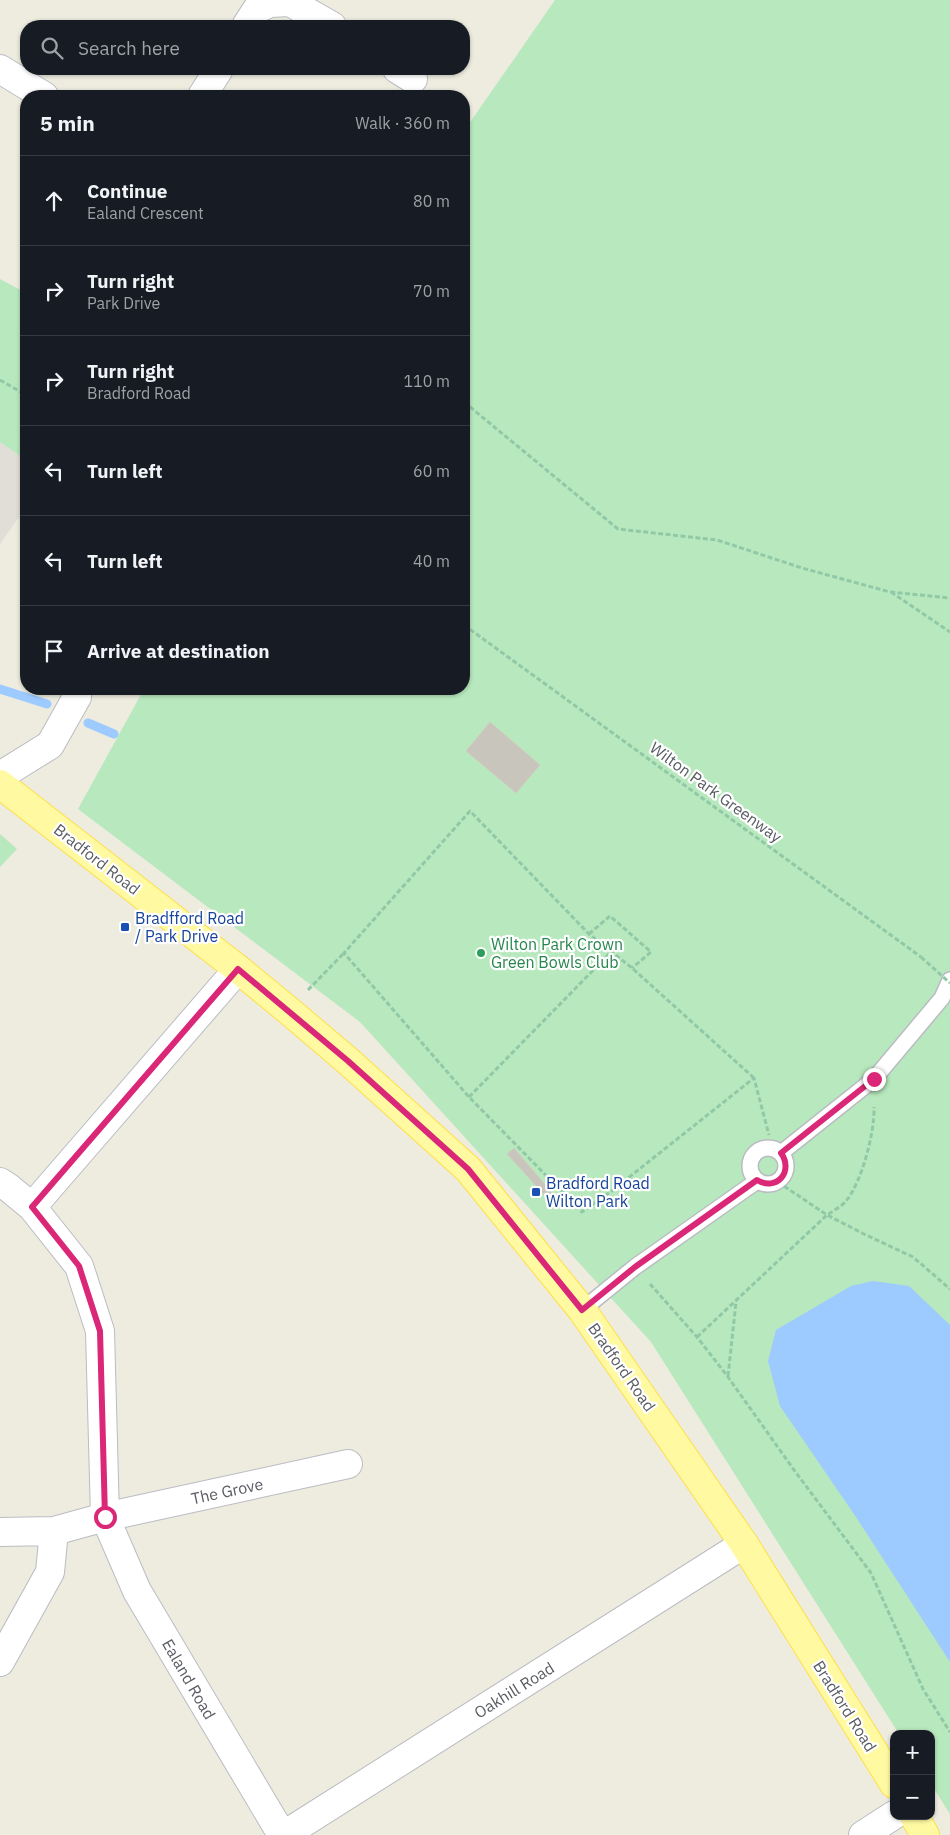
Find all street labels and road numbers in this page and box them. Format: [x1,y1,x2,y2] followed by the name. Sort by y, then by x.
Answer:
[646,737,786,847] street label: Wilton Park Greenway
[50,819,144,899] street label: Bradford Road
[584,1319,660,1415] street label: Bradford Road
[189,1474,265,1508] street label: The Grove
[158,1635,220,1723] street label: Ealand Road
[809,1657,881,1755] street label: Bradford Road
[470,1658,558,1722] street label: Oakhill Road

